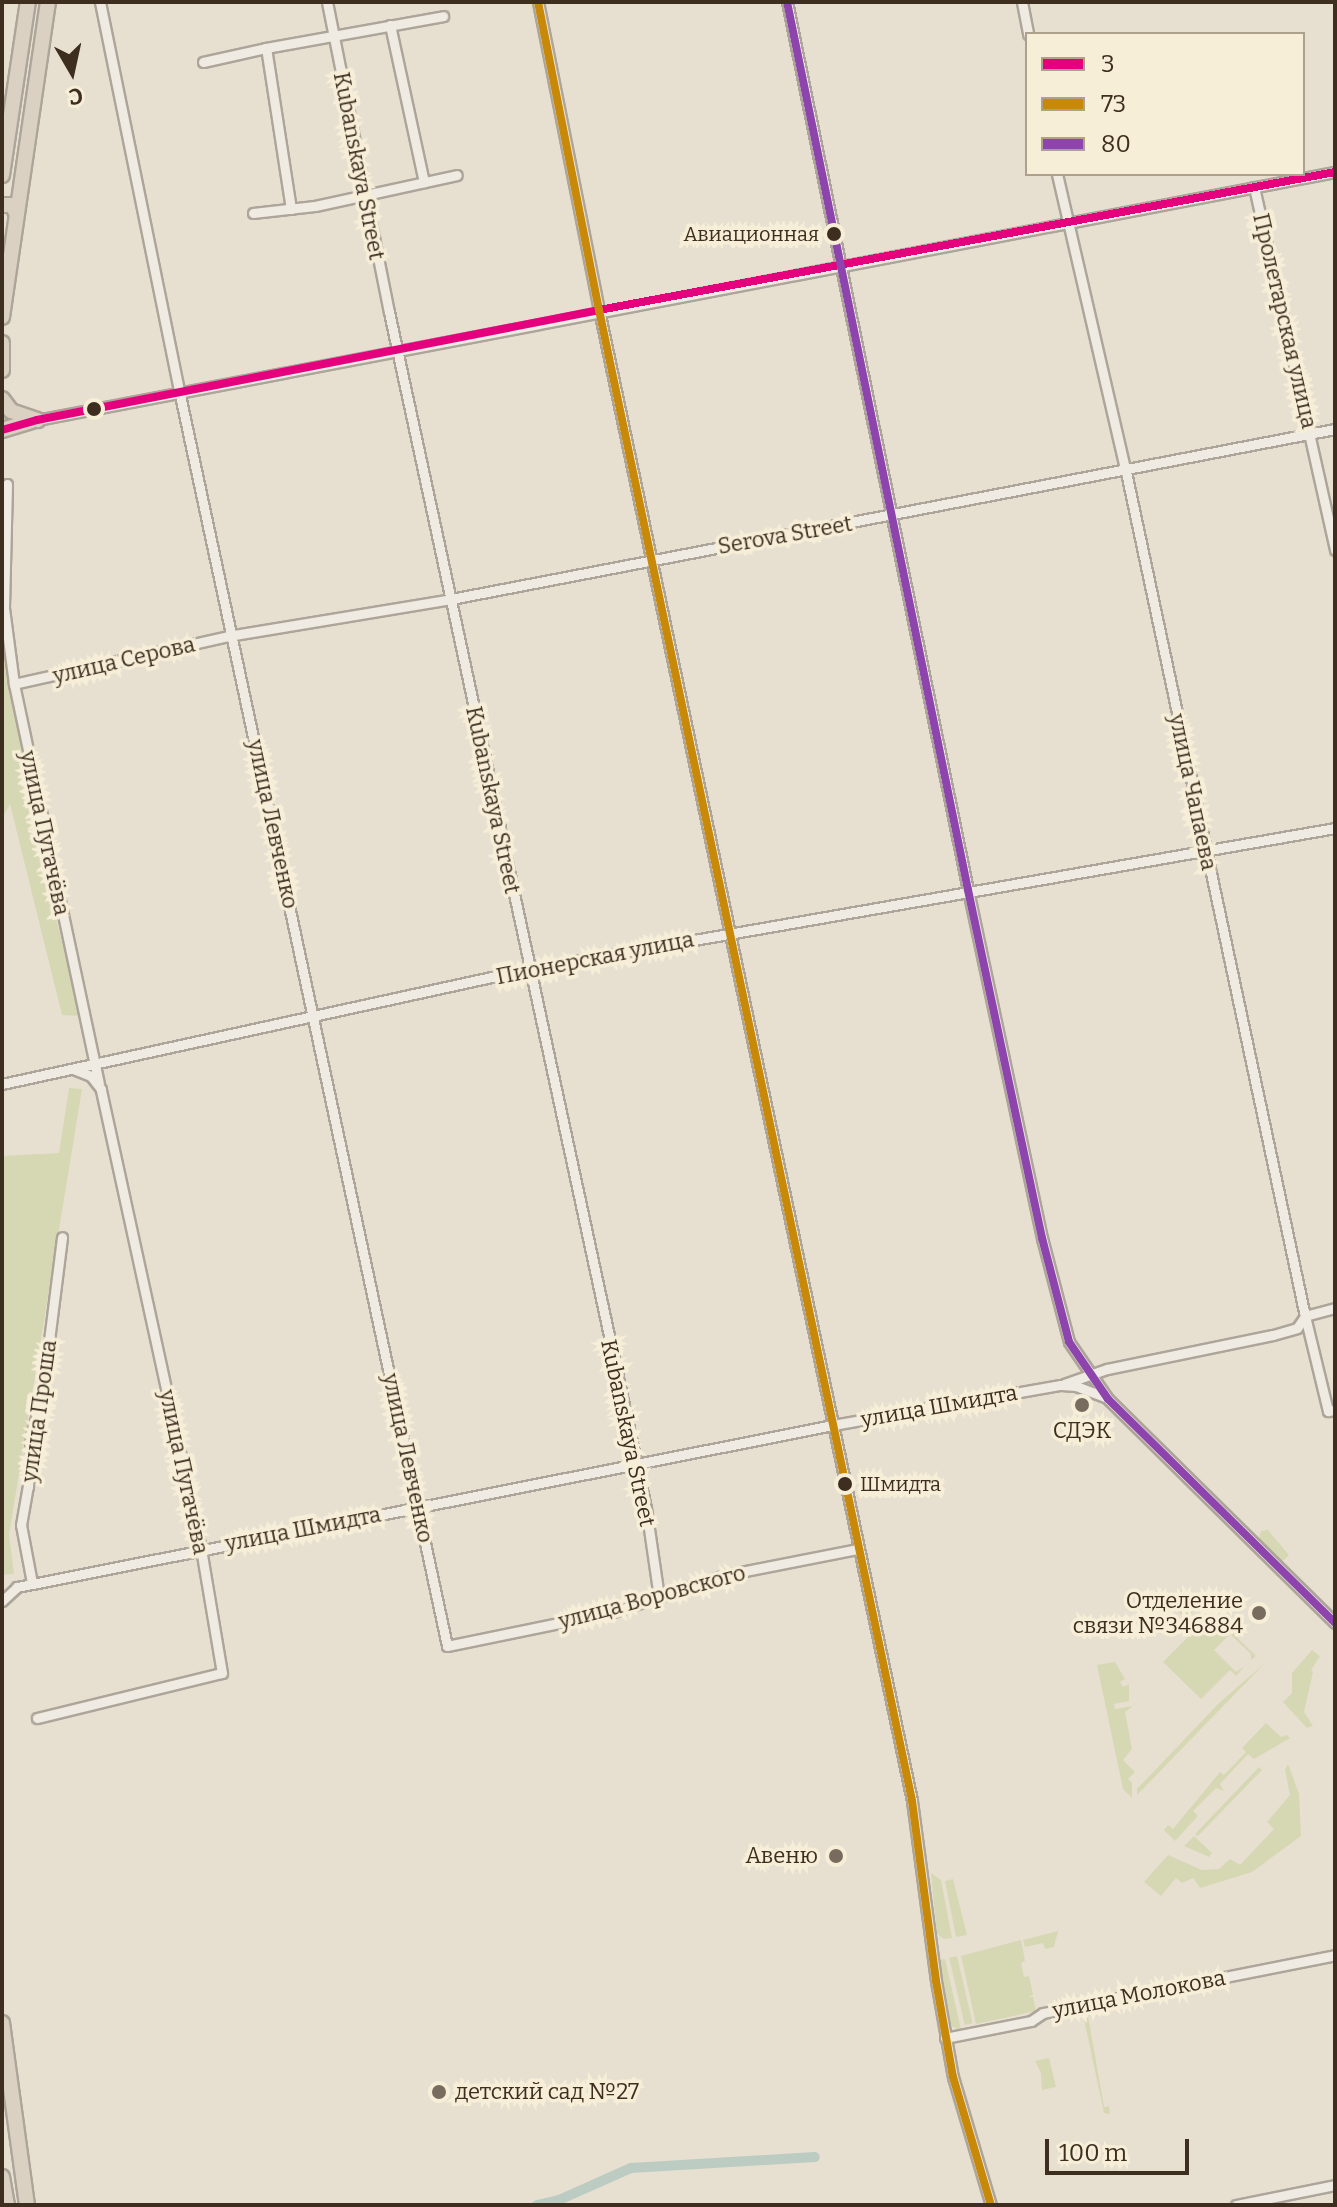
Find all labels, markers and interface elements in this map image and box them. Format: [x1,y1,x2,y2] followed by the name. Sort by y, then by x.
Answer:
[32,32,112,112] north arrow
[1025,32,1305,176] legend
[1101,50,1115,78] text: 3
[328,70,390,262] street label: Kubanskaya Street
[67,82,85,111] text: С
[1101,90,1126,118] text: 73
[1101,130,1131,158] text: 80
[1247,211,1323,431] street label: Пролетарская улица
[684,222,819,246] place label: Авиационная
[826,226,842,242] marker: Авиационная
[86,401,102,417] unlabelled marker
[716,510,854,560] street label: Serova Street
[50,631,198,689] street label: улица Серова
[460,704,526,896] street label: Kubanskaya Street
[1164,711,1222,873] street label: улица Чапаева
[242,737,304,911] street label: улица Левченко
[15,748,75,918] street label: улица Пугачёва
[494,926,696,990] street label: Пионерская улица
[595,1337,661,1529] street label: Kubanskaya Street
[16,1338,62,1484] street label: улица Проша
[377,1371,439,1545] street label: улица Левченко
[859,1379,1019,1433] street label: улица Шмидта
[154,1387,214,1557] street label: улица Пугачёва
[1073,1396,1091,1414] marker: СДЭК
[1053,1418,1111,1444] place label: СДЭК
[860,1472,941,1496] place label: Шмидта
[837,1476,853,1492] marker: Шмидта
[223,1501,383,1557] street label: улица Шмидта
[556,1559,748,1635] street label: улица Воровского
[1073,1587,1243,1638] place label: Отделение связи №346884
[1250,1604,1268,1622] marker: Отделение связи №346884
[746,1843,818,1869] place label: Авеню
[825,1845,847,1867] marker: Авеню
[1050,1964,1228,2024] street label: улица Молокова
[455,2079,639,2105] place label: детский сад №27
[430,2083,448,2101] marker: детский сад №27
[1049,2123,1193,2173] scale bar
[1059,2139,1127,2167] text: 100 m

